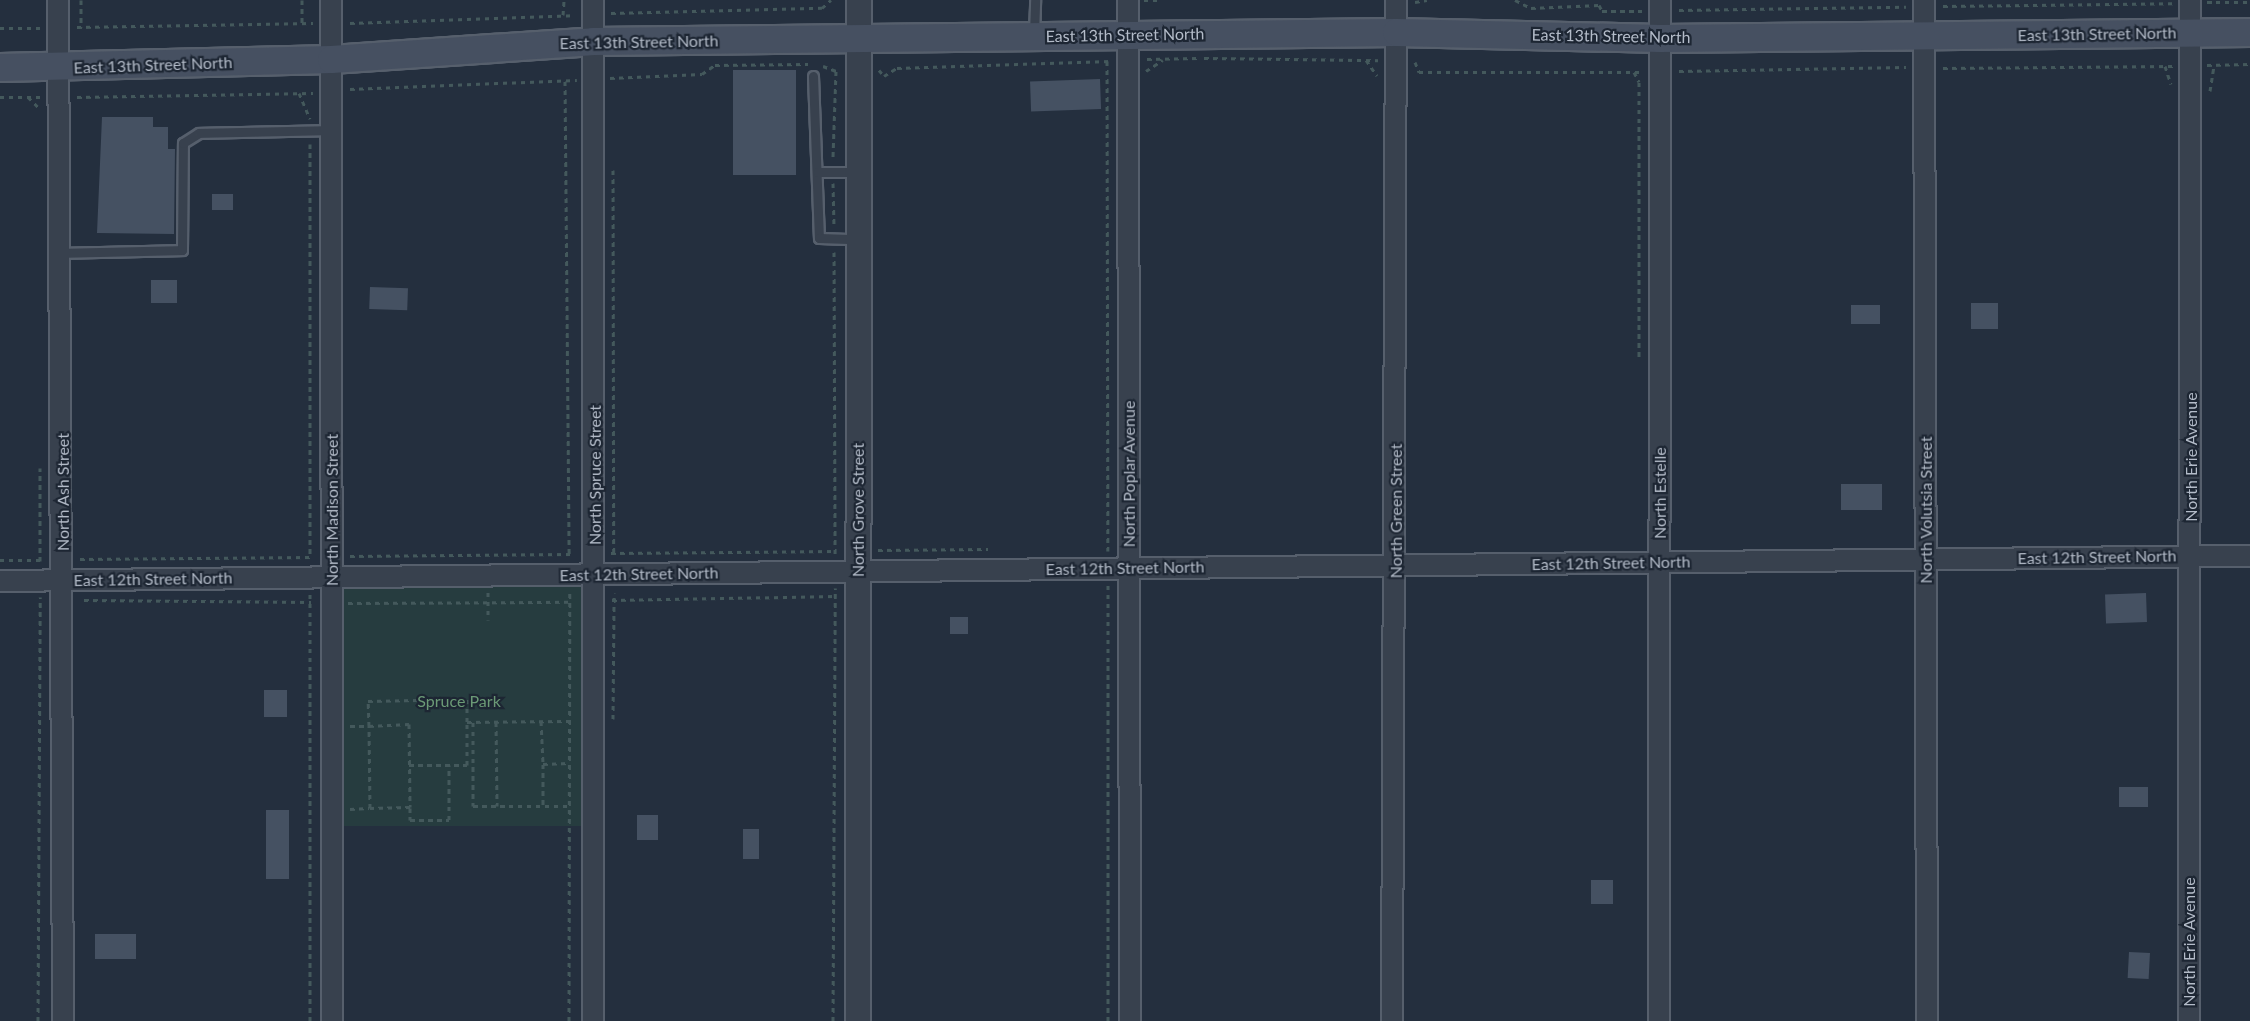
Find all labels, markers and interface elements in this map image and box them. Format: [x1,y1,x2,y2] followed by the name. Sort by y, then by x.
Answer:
[2017,23,2177,45] street label: East 13th Street North
[1045,24,1205,46] street label: East 13th Street North
[1531,25,1691,47] street label: East 13th Street North
[559,31,719,53] street label: East 13th Street North
[73,53,233,77] street label: East 13th Street North
[2181,392,2201,522] street label: North Erie Avenue
[1119,400,1139,548] street label: North Poplar Avenue
[585,405,605,545] street label: North Spruce Street
[53,433,73,551] street label: North Ash Street
[322,434,342,586] street label: North Madison Street
[1916,436,1936,584] street label: North Volutsia Street
[848,443,868,577] street label: North Grove Street
[1386,444,1406,578] street label: North Green Street
[1650,447,1670,539] street label: North Estelle
[2017,546,2177,568] street label: East 12th Street North
[1531,552,1691,574] street label: East 12th Street North
[1045,557,1205,579] street label: East 12th Street North
[559,563,719,585] street label: East 12th Street North
[73,568,233,590] street label: East 12th Street North
[417,691,501,711] park label: Spruce Park
[2179,877,2199,1007] street label: North Erie Avenue

